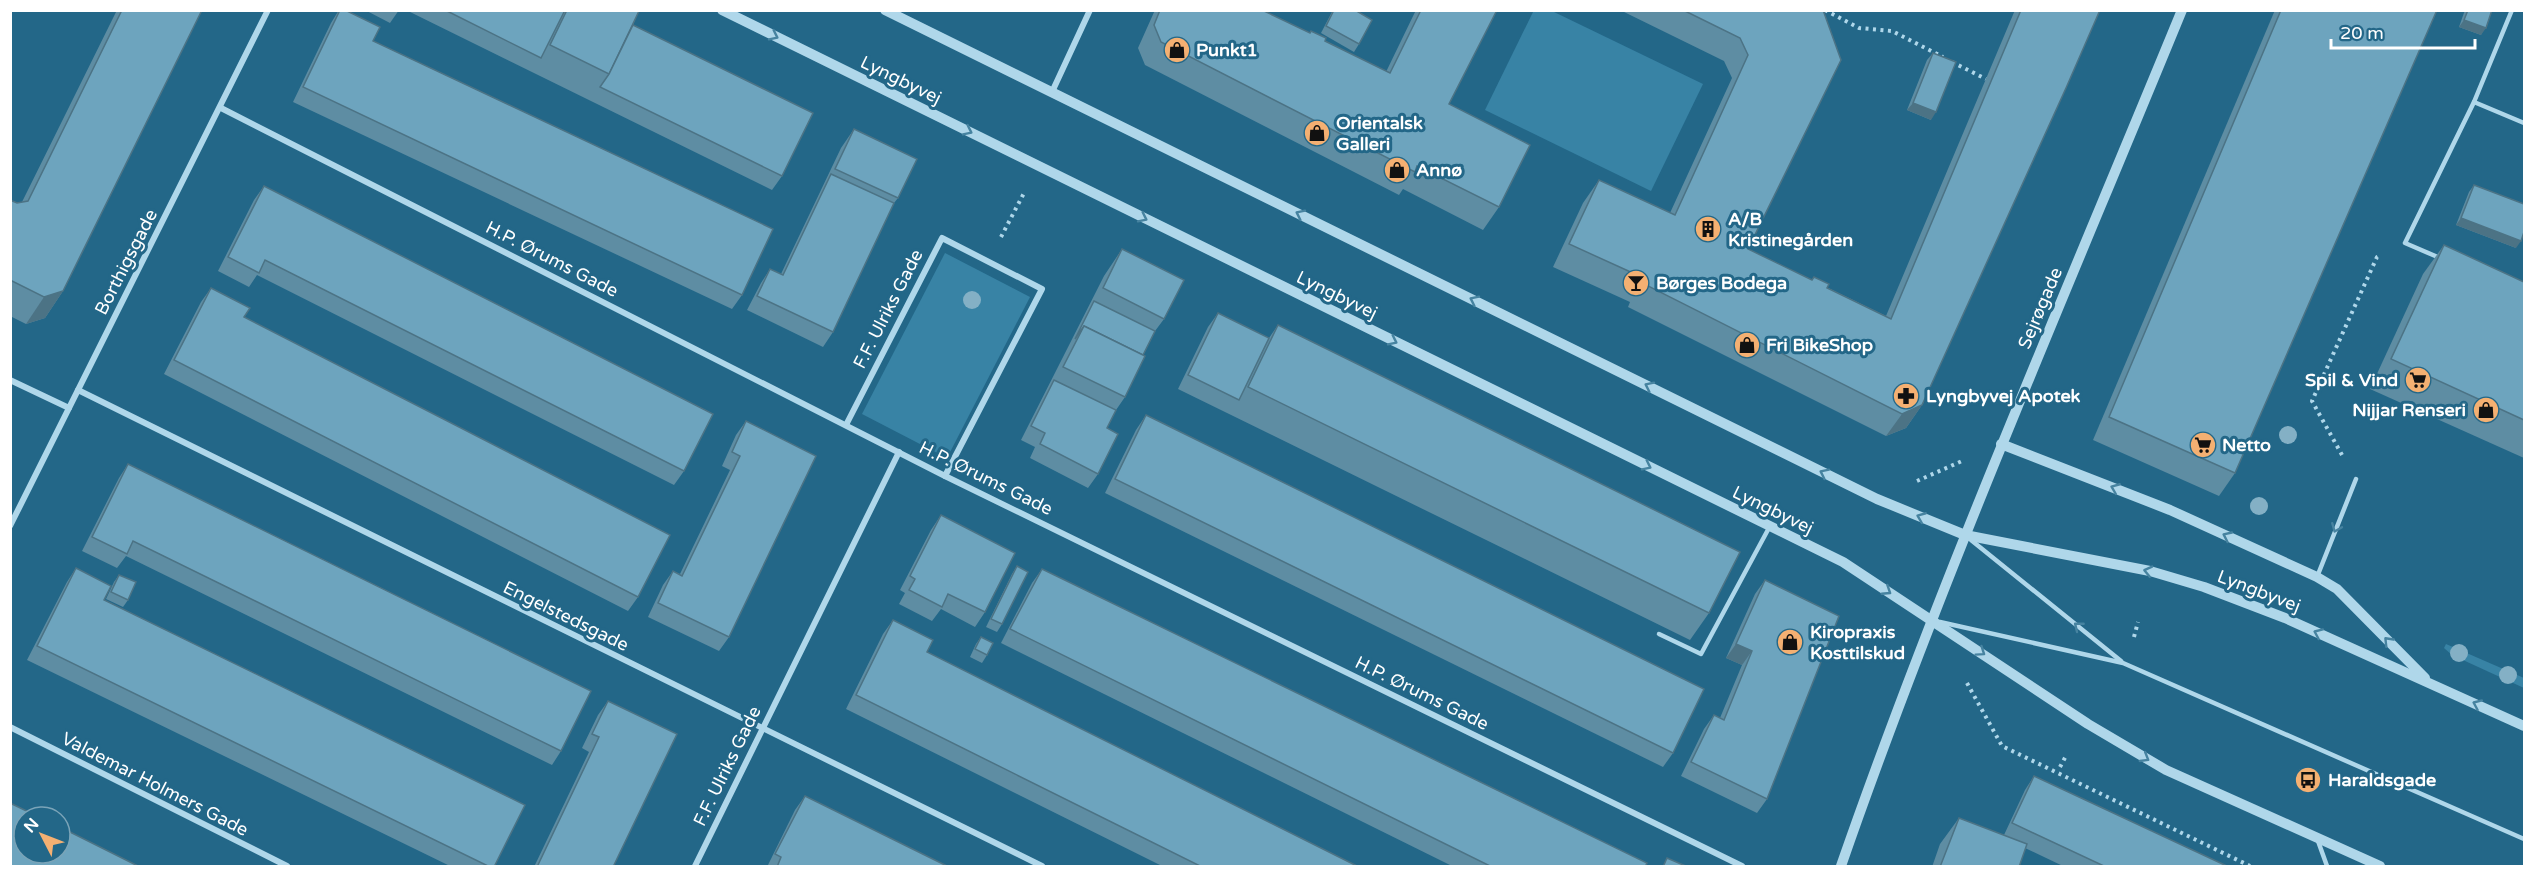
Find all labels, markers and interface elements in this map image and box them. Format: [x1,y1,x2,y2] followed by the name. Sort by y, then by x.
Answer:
[2331,12,2475,50] scale bar
[2340,22,2384,44] text: 20 m
[768,29,779,41] one-way arrow
[1162,35,1192,65] shop icon: Punkt1
[1196,39,1258,61] place label: Punkt1
[857,51,945,109] street label: Lyngbyvej
[1336,112,1423,155] place label: Orientalsk Galleri
[1302,118,1332,148] shop icon: Orientalsk Galleri
[962,124,973,135] one-way arrow
[1382,155,1412,185] shop icon: Annø
[1416,159,1462,181] place label: Annø
[90,206,162,318] street label: Borthigsgade
[1728,208,1853,251] place label: A/B Kristinegården
[1295,209,1306,221] one-way arrow
[1136,210,1147,222] one-way arrow
[1693,214,1723,244] building icon: A/B Kristinegården
[482,216,622,302] street label: H.P. Ørums Gade
[848,246,928,372] street label: F.F. Ulriks Gade
[2013,264,2067,352] street label: Sejrøgade
[1293,266,1381,324] street label: Lyngbyvej
[1621,268,1651,298] bar icon: Børges Bodega
[1656,272,1787,294] place label: Børges Bodega
[1470,296,1481,307] one-way arrow
[1732,330,1762,360] shop icon: Fri BikeShop
[1387,333,1398,345] one-way arrow
[1766,334,1873,356] place label: Fri BikeShop
[2403,365,2433,395] supermarket icon: Spil & Vind
[2305,369,2398,391] place label: Spil & Vind
[1891,381,1921,411] pharmacy icon: Lyngbyvej Apotek
[1645,382,1656,394] one-way arrow
[1926,385,2081,407] place label: Lyngbyvej Apotek
[2471,395,2501,425] shop icon: Nijjar Renseri
[2352,399,2466,421] place label: Nijjar Renseri
[2188,430,2218,460] supermarket icon: Netto
[2222,434,2271,456] place label: Netto
[916,436,1056,520] street label: H.P. Ørums Gade
[1640,458,1651,470] one-way arrow
[1820,468,1831,480] one-way arrow
[1729,481,1817,539] street label: Lyngbyvej
[2111,483,2122,495] one-way arrow
[1916,512,1927,524] one-way arrow
[2331,522,2343,533] one-way arrow
[2223,531,2234,543] one-way arrow
[2214,565,2304,617] street label: Lyngbyvej
[2143,566,2153,579] one-way arrow
[500,576,632,656] street label: Engelstedsgade
[1881,584,1892,595] one-way arrow
[1810,621,1905,664] place label: Kiropraxis Kosttilskud
[2074,622,2085,633] one-way arrow
[1775,627,1805,657] shop icon: Kiropraxis Kosttilskud
[2313,628,2324,640] one-way arrow
[2384,637,2395,647] one-way arrow
[1974,645,1985,656] one-way arrow
[1352,651,1492,735] street label: H.P. Ørums Gade
[2472,699,2483,711] one-way arrow
[688,702,766,830] street label: F.F. Ulriks Gade
[58,727,252,841] street label: Valdemar Holmers Gade
[2139,750,2149,762] one-way arrow
[2293,765,2323,795] bus stop icon: Haraldsgade
[2328,769,2436,791] place label: Haraldsgade
[12,805,72,865] north arrow
[20,814,43,837] text: N

